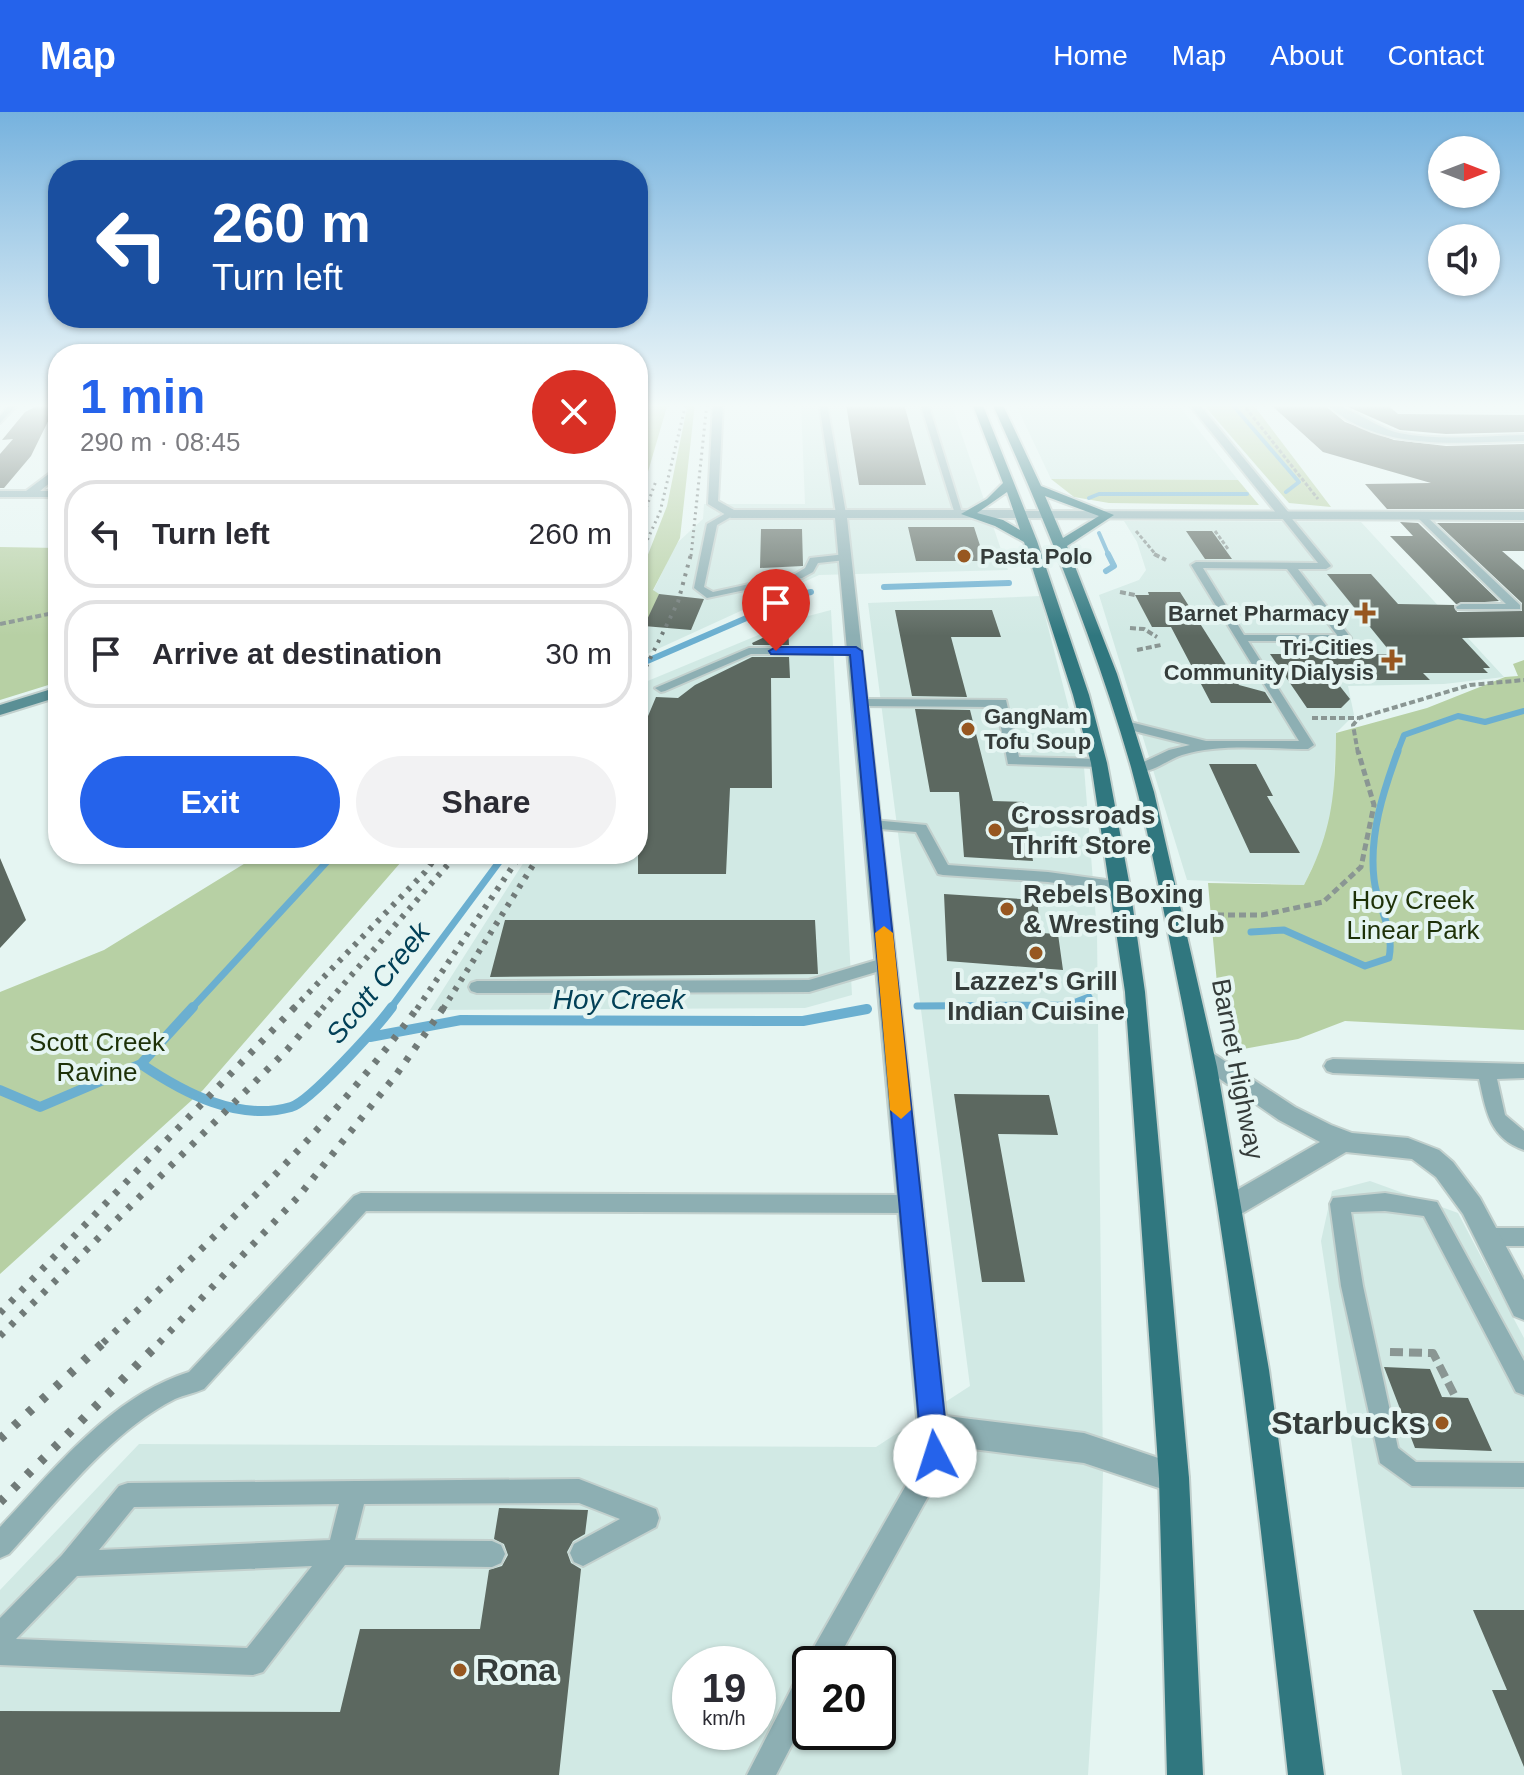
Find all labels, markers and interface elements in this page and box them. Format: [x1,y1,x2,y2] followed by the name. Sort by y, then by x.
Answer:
[40,35,116,77] text: Map
[1053,40,1128,71] text: Home
[1172,40,1226,71] text: Map
[1270,40,1344,71] text: About
[1388,40,1484,71] text: Contact
[1428,136,1500,208] north arrow
[1428,136,1500,296] map controls
[212,191,371,254] text: 260 m
[80,192,184,296] icon: left
[1428,224,1500,296] button: sound
[212,257,343,298] text: Turn left
[80,370,205,423] text: 1 min
[532,370,616,454] button: close
[80,427,240,457] text: 290 m · 08:45
[84,512,128,556] icon: left
[152,517,270,550] text: Turn left
[529,517,612,550] text: 260 m
[980,544,1092,569] place label: Pasta Polo
[955,547,973,565] marker: Pasta Polo
[742,569,810,651] pin
[754,581,798,625] icon: arrive
[1168,601,1350,626] place label: Barnet Pharmacy
[1356,604,1374,622] marker: Barnet Pharmacy
[84,632,128,676] icon: arrive
[1164,635,1374,685] place label: Tri-Cities Community Dialysis
[152,637,442,670] text: Arrive at destination
[545,637,612,670] text: 30 m
[1381,649,1403,671] marker: Tri-Cities Community Dialysis
[984,704,1091,754] place label: GangNam Tofu Soup
[959,720,977,738] marker: GangNam Tofu Soup
[80,756,340,848] button: Exit
[356,756,616,848] button: Share
[1011,800,1156,860] place label: Crossroads Thrift Store
[986,821,1004,839] marker: Crossroads Thrift Store
[1023,879,1225,939] place label: Rebels Boxing & Wresting Club
[1347,885,1480,945] park label: Hoy Creek Linear Park
[998,900,1016,918] marker: Rebels Boxing & Wresting Club
[320,915,437,1050] water label: Scott Creek
[1027,944,1045,962] marker: Lazzez's Grill Indian Cuisine
[947,966,1125,1026] place label: Lazzez's Grill Indian Cuisine
[1206,976,1270,1162] street label: Barnet Highway
[553,984,687,1015] water label: Hoy Creek
[29,1027,166,1087] park label: Scott Creek Ravine
[1271,1405,1426,1441] place label: Starbucks
[893,1414,977,1498] position arrow
[1433,1414,1451,1432] marker: Starbucks
[792,1646,896,1750] speed limit sign: 20
[476,1652,556,1688] place label: Rona
[451,1661,469,1679] marker: Rona
[702,1666,746,1710] text: 19
[702,1707,746,1729] text: km/h

